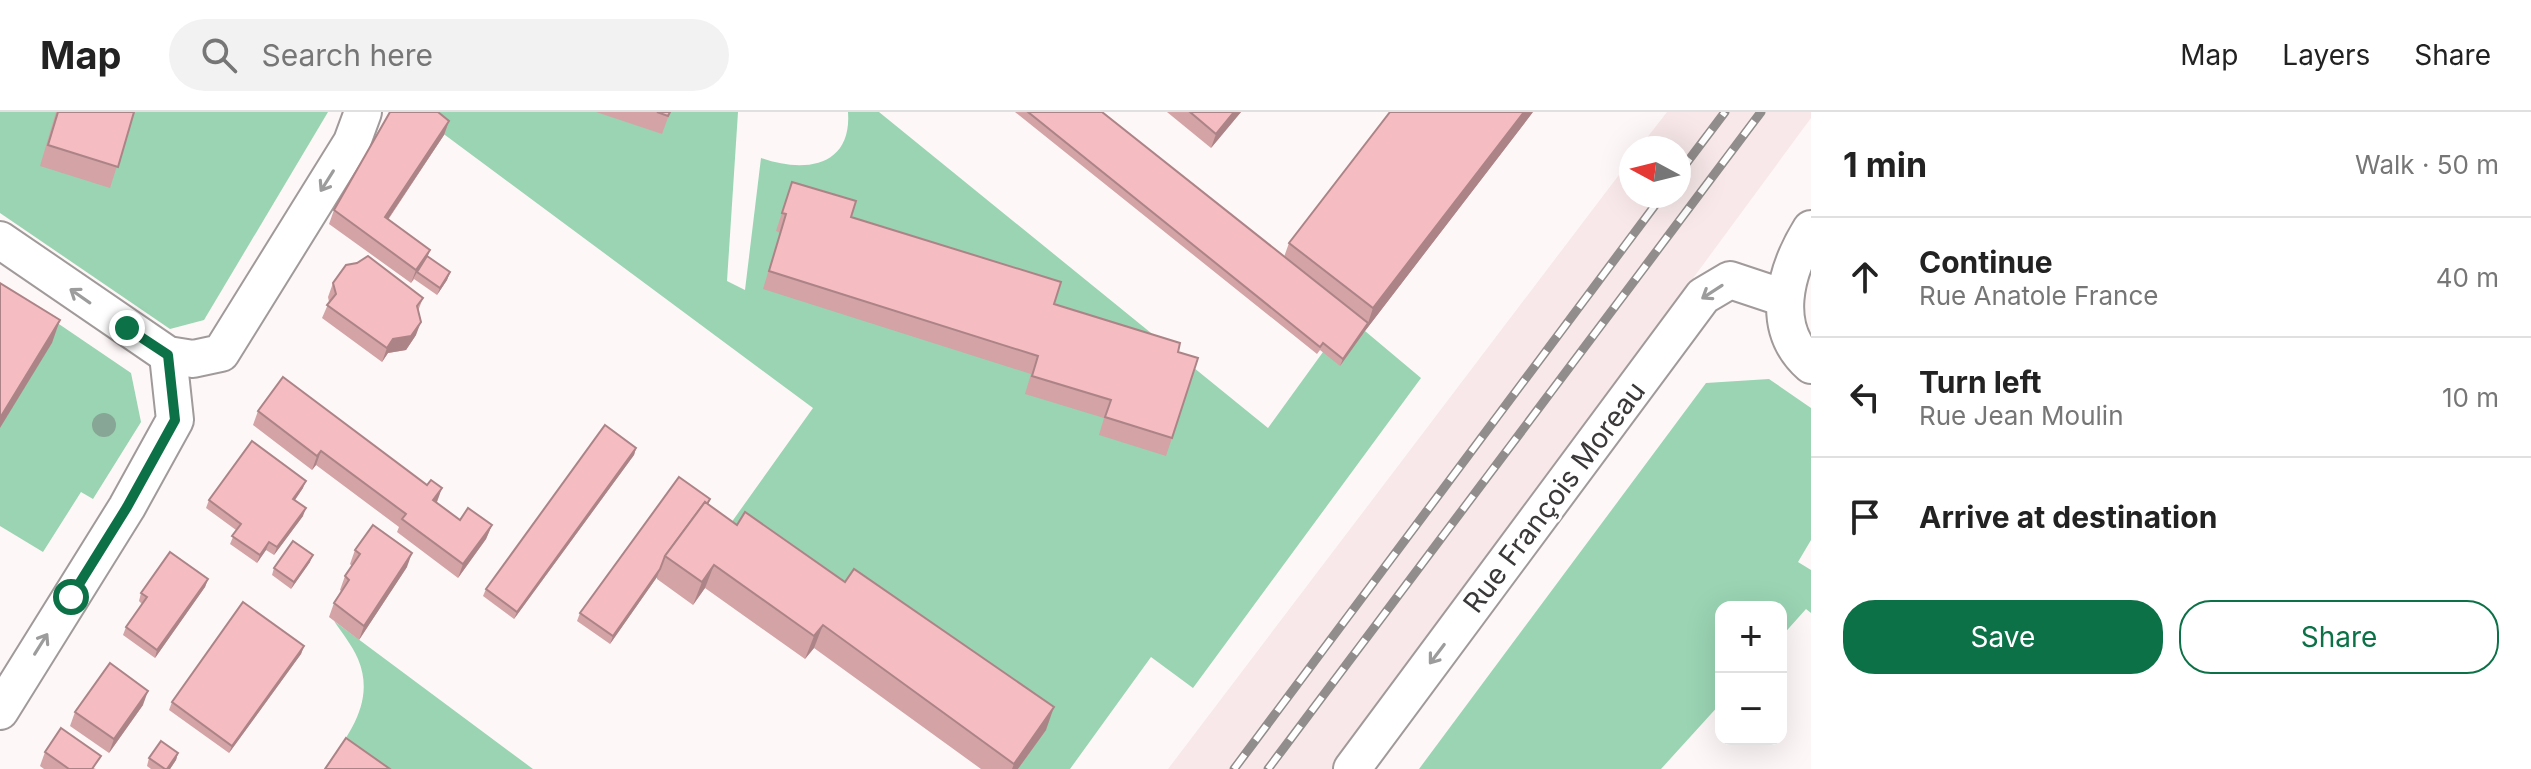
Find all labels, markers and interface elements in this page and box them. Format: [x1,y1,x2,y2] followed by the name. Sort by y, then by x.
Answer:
[169,19,729,91] search box
[40,32,121,78] text: Map
[197,33,241,77] icon: search
[261,37,433,73] text: Search here
[2180,38,2238,72] text: Map
[2282,38,2370,72] text: Layers
[2414,38,2491,72] text: Share
[1619,136,1691,208] north arrow
[1843,144,1927,185] text: 1 min
[2355,149,2499,180] text: Walk · 50 m
[319,169,335,192] one-way arrow
[1919,244,2053,280] text: Continue
[1843,255,1887,299] icon: ahead
[2436,262,2499,293] text: 40 m
[1919,280,2158,311] text: Rue Anatole France
[1702,283,1724,300] one-way arrow
[70,287,92,304] one-way arrow
[109,310,145,346] route end
[1919,364,2041,400] text: Turn left
[1456,375,1652,619] street label: Rue François Moreau
[1843,375,1887,419] icon: left
[2442,382,2499,413] text: 10 m
[1919,400,2124,431] text: Rue Jean Moulin
[1843,495,1887,539] icon: arrive
[1919,499,2217,535] text: Arrive at destination
[53,579,89,615] route start
[1843,600,2163,674] button: Save
[2179,600,2499,674] button: Share
[1715,601,1787,745] map controls
[1715,601,1787,673] button: +
[33,634,50,656] one-way arrow
[1429,643,1446,664] one-way arrow
[1715,673,1787,745] button: −

